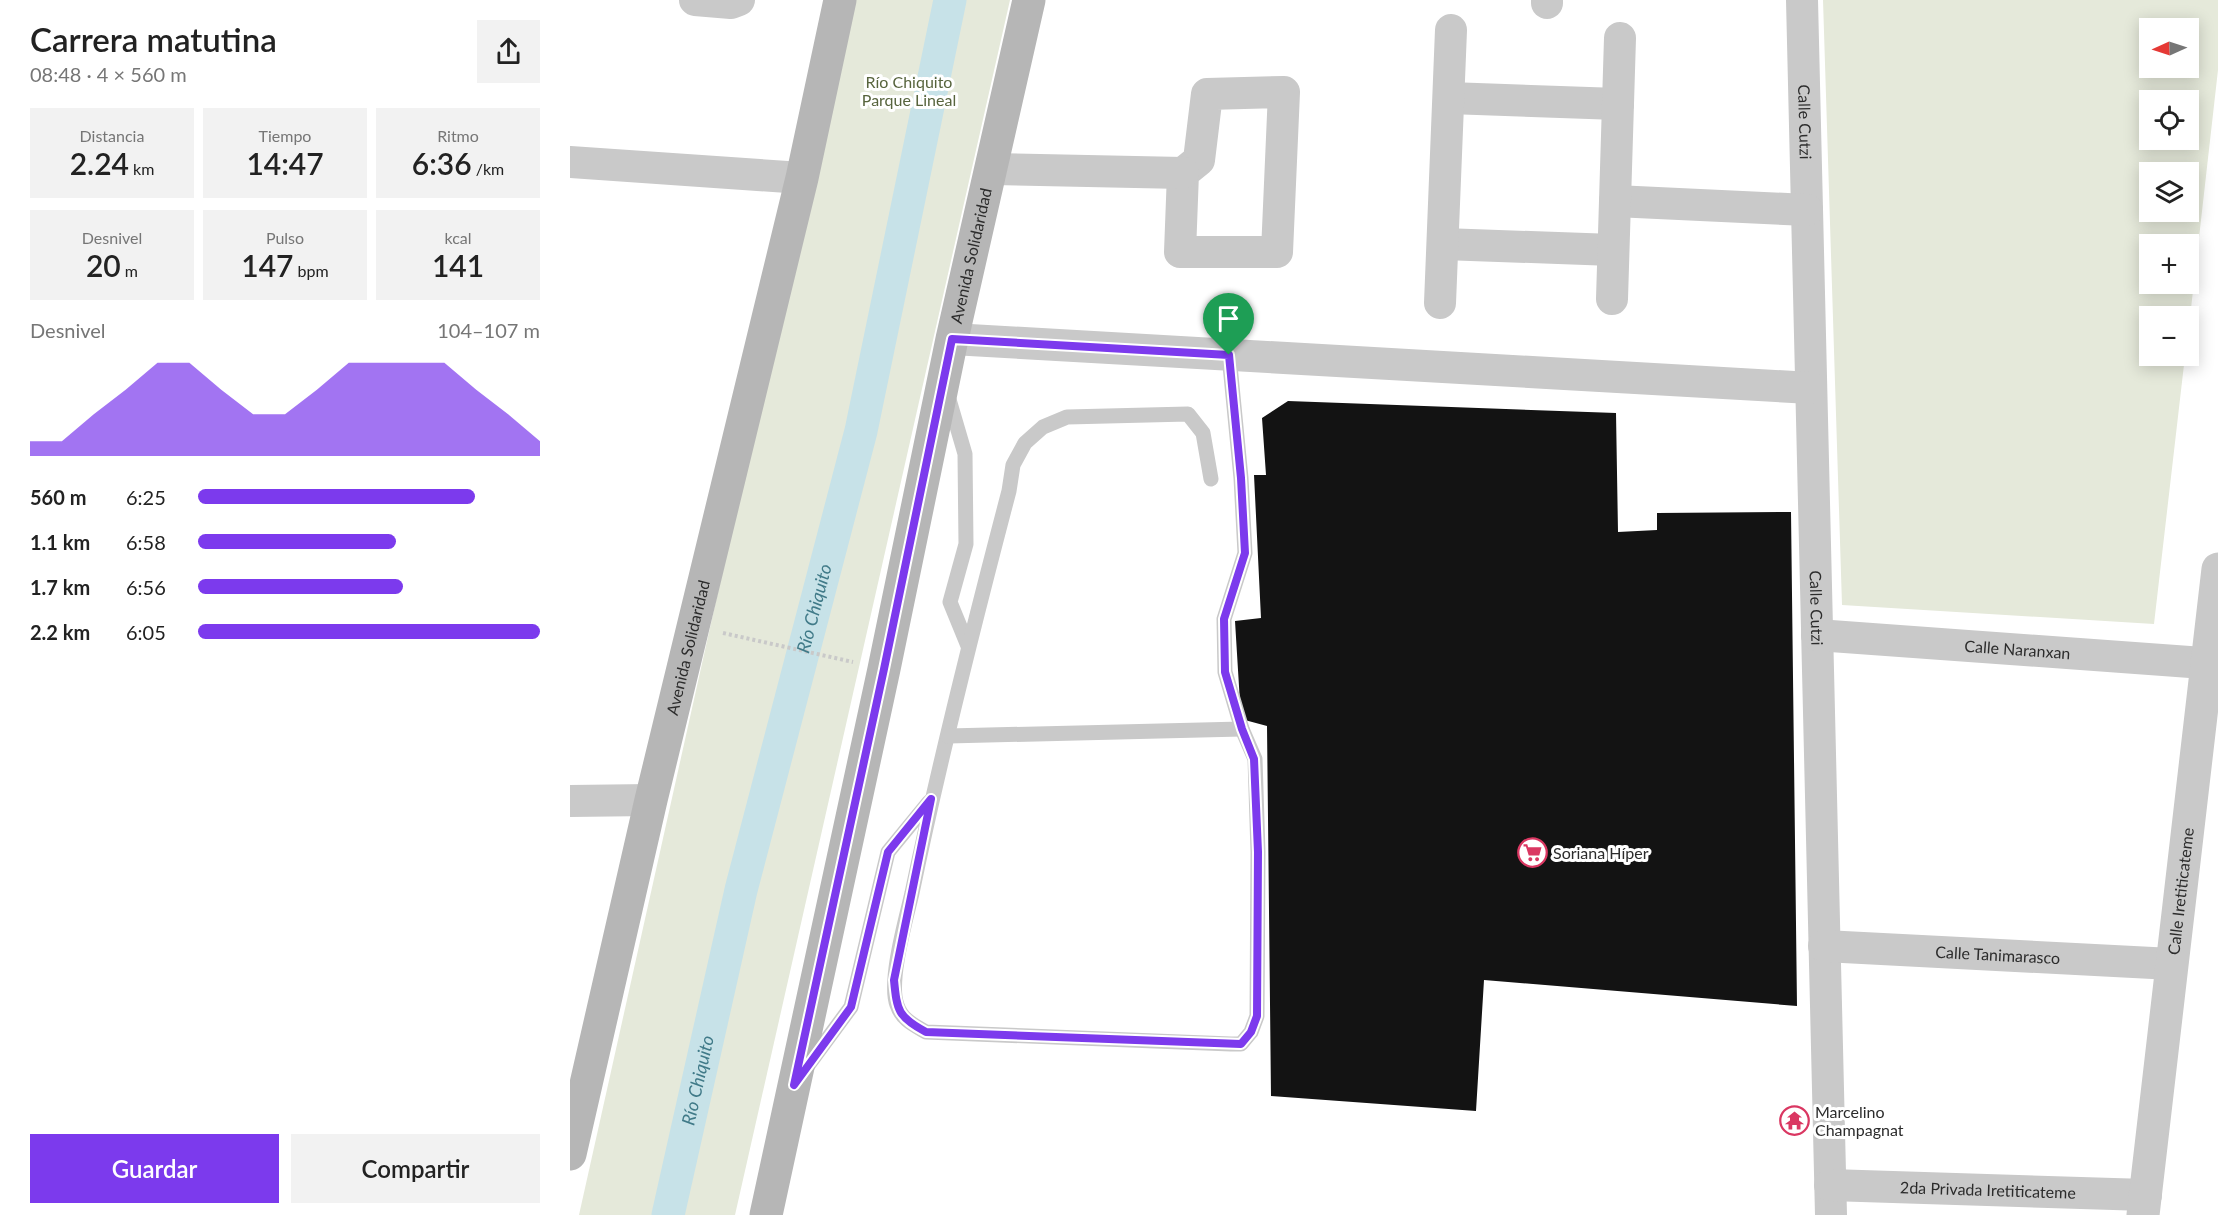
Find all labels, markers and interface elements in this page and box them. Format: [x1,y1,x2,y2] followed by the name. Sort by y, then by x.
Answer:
[2139,18,2199,78] north arrow
[2139,18,2199,366] map controls
[30,19,277,59] text: Carrera matutina
[477,20,540,83] button: share
[30,62,187,86] text: 08:48 · 4 × 560 m
[862,72,956,109] park label: Río Chiquito Parque Lineal
[1795,84,1816,160] street label: Calle Cutzi
[2139,90,2199,150] button: locate
[80,126,144,145] text: Distancia
[259,126,311,145] text: Tiempo
[437,126,479,145] text: Ritmo
[70,145,129,181] text: 2.24
[246,145,324,181] text: 14:47
[412,145,472,181] text: 6:36
[129,159,154,178] text: km
[472,159,504,178] text: /km
[2139,162,2199,222] button: layers
[946,186,995,325] street label: Avenida Solidaridad
[82,228,142,247] text: Desnivel
[266,228,304,247] text: Pulso
[444,228,472,247] text: kcal
[2139,234,2199,294] button: +
[86,247,121,283] text: 20
[241,247,294,283] text: 147
[432,247,484,283] text: 141
[121,261,138,280] text: m
[294,261,329,280] text: bpm
[1203,293,1254,355] pin
[1212,302,1245,335] icon: arrive
[2139,306,2199,366] button: −
[30,318,106,342] text: Desnivel
[437,318,540,342] text: 104–107 m
[30,485,86,509] text: 560 m
[126,485,166,509] text: 6:25
[30,530,90,554] text: 1.1 km
[126,530,166,554] text: 6:58
[791,561,836,655] water label: Río Chiquito
[1807,570,1827,646] street label: Calle Cutzi
[30,575,90,599] text: 1.7 km
[126,575,166,599] text: 6:56
[662,578,713,717] street label: Avenida Solidaridad
[30,620,90,644] text: 2.2 km
[126,620,166,644] text: 6:05
[1964,636,2071,662] street label: Calle Naranxan
[2163,826,2197,956] street label: Calle Iretiticateme
[1516,837,1548,869] supermarket icon: Soriana Híper
[1553,843,1649,862] place label: Soriana Híper
[1935,942,2061,967] street label: Calle Tanimarasco
[677,1033,718,1127] water label: Río Chiquito
[1815,1102,1904,1139] place label: Marcelino Champagnat
[1778,1105,1810,1137] temple icon: Marcelino Champagnat
[30,1134,279,1203] button: Guardar
[291,1134,540,1203] button: Compartir
[1900,1177,2076,1202] street label: 2da Privada Iretiticateme

